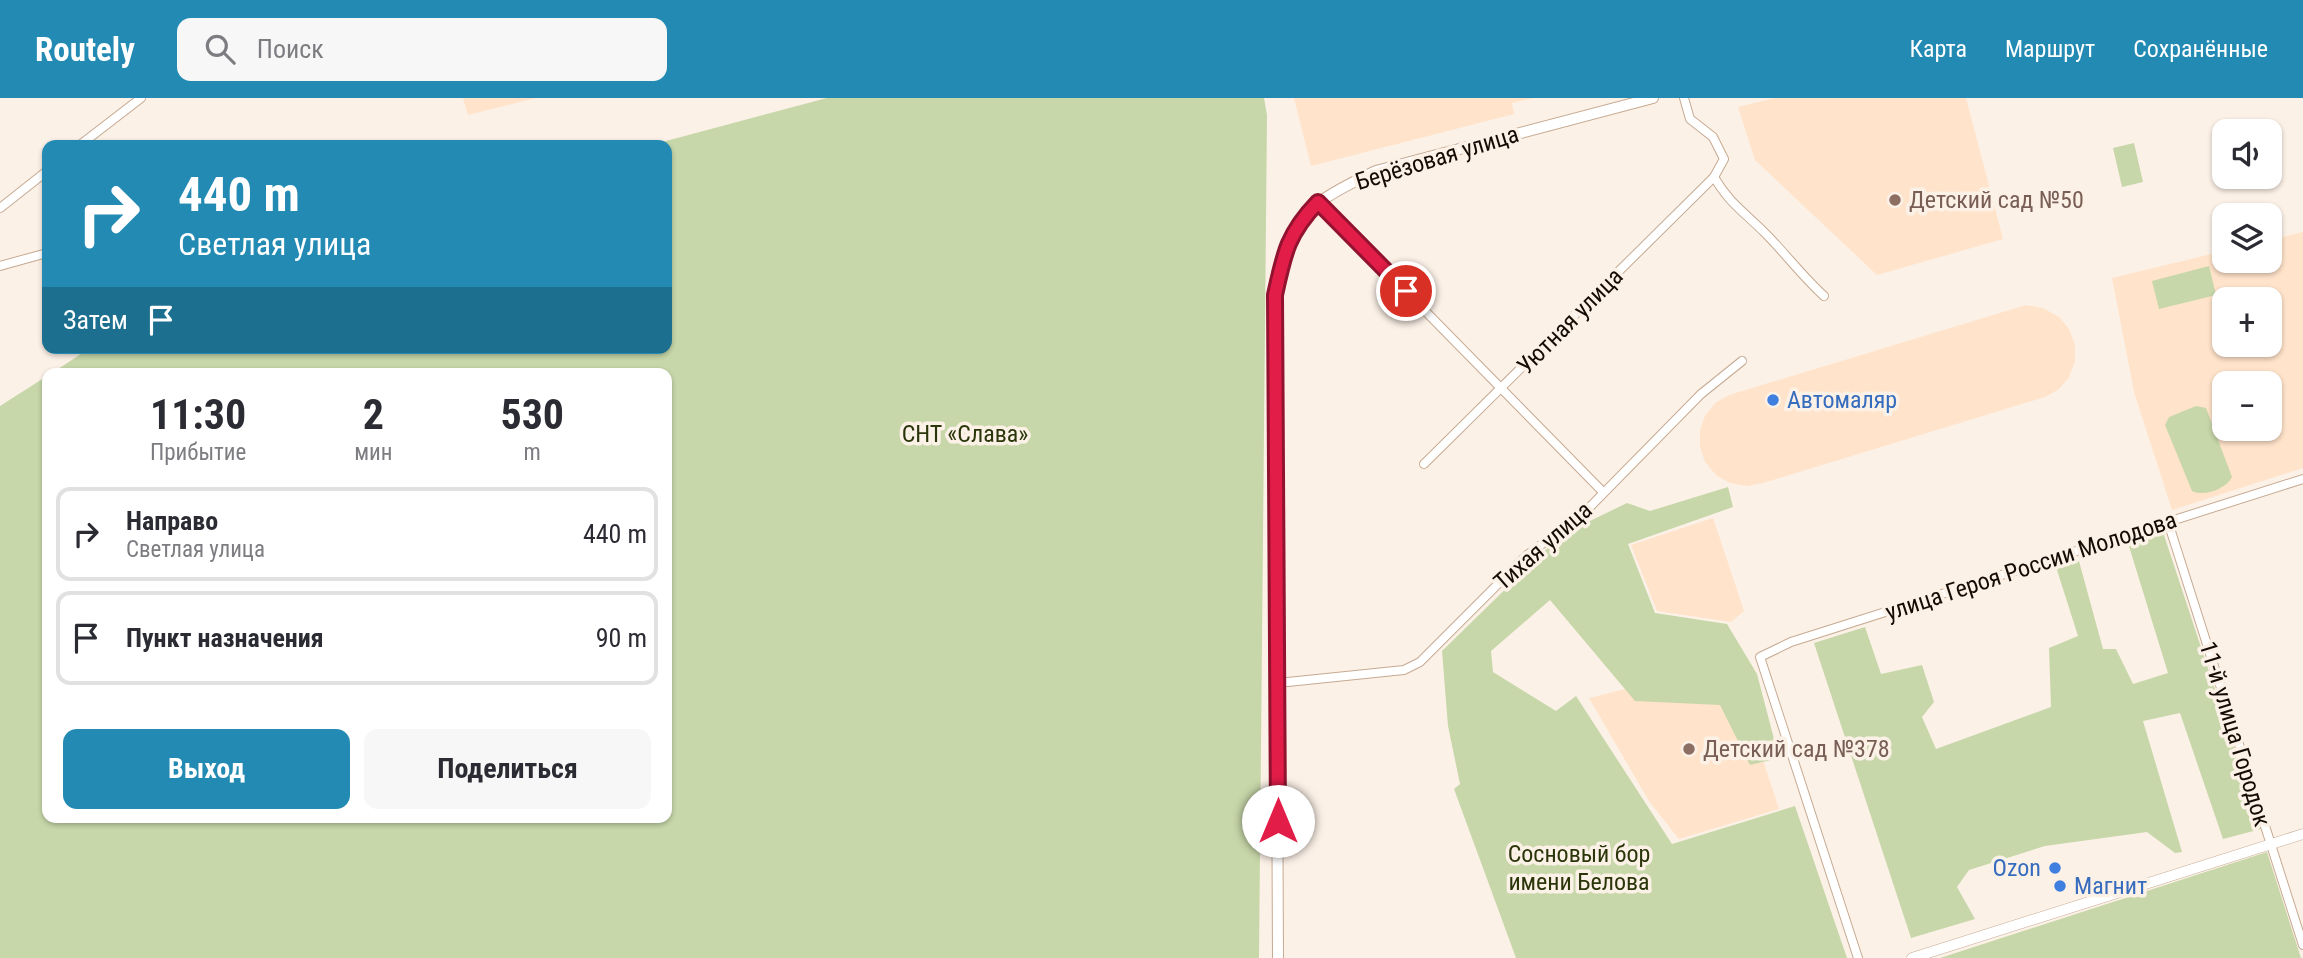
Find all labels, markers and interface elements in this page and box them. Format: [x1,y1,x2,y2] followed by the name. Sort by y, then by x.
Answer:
[177,18,667,81] search box
[35,30,135,69] text: Routely
[201,30,239,68] icon: search
[257,34,324,64] text: Поиск
[1910,35,1967,63] text: Карта
[2005,35,2095,63] text: Маршрут
[2133,35,2268,63] text: Сохранённые
[2212,119,2282,441] map controls
[2212,119,2282,189] button: sound
[1352,120,1522,196] street label: Берёзовая улица
[178,166,300,223] text: 440 m
[63,168,154,259] icon: right
[1909,186,2084,214] place label: Детский сад №50
[1887,192,1903,208] marker: Детский сад №50
[2212,203,2282,273] button: layers
[178,225,371,263] text: Светлая улица
[1376,261,1436,321] pin
[1511,262,1629,380] street label: Уютная улица
[1387,272,1425,310] icon: arrive
[2212,287,2282,357] button: +
[142,301,180,339] icon: arrive
[63,305,128,335] text: Затем
[2212,371,2282,441] button: −
[1787,386,1897,414] place label: Автомаляр
[150,390,246,439] text: 11:30
[363,390,384,439] text: 2
[500,390,564,439] text: 530
[1765,392,1781,408] marker: Автомаляр
[902,420,1028,448] park label: СНТ «Слава»
[150,439,246,466] text: Прибытие
[354,439,393,466] text: мин
[524,439,541,466] text: m
[1488,496,1598,596] street label: Тихая улица
[126,506,218,536] text: Направо
[1882,506,2180,626] street label: улица Героя России Молодова
[67,515,105,553] icon: right
[583,519,647,549] text: 440 m
[126,536,265,563] text: Светлая улица
[67,619,105,657] icon: arrive
[126,623,324,653] text: Пункт назначения
[596,623,647,653] text: 90 m
[2194,638,2277,830] street label: 11-й улица Городок
[63,729,350,809] button: Выход
[364,729,651,809] button: Поделиться
[1703,735,1890,763] place label: Детский сад №378
[1681,741,1697,757] marker: Детский сад №378
[1241,784,1315,858] position arrow
[1508,840,1650,896] park label: Сосновый бор имени Белова
[1993,854,2041,882] place label: Ozon
[2047,860,2063,876] marker: Ozon
[2074,872,2147,900] place label: Магнит
[2052,878,2068,894] marker: Магнит

